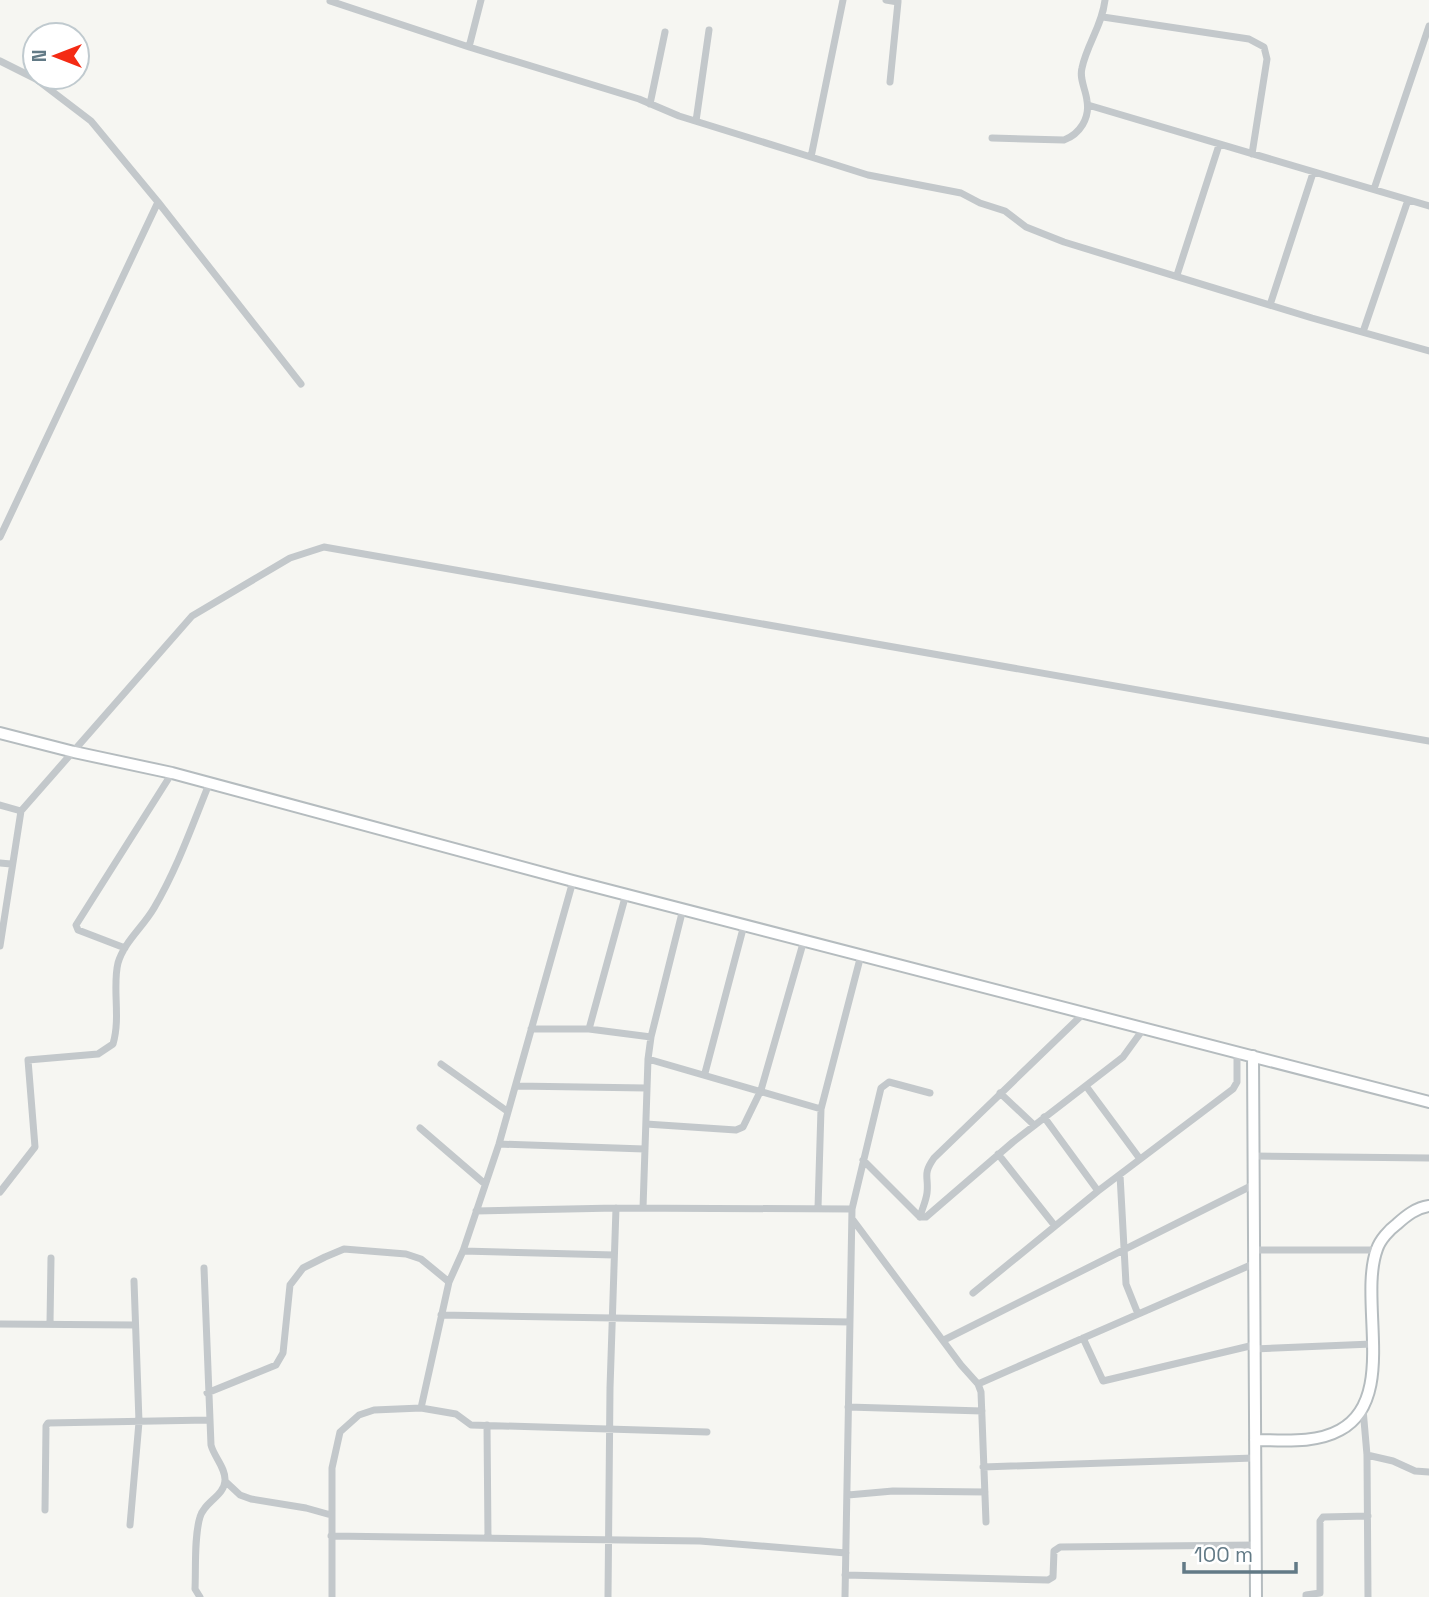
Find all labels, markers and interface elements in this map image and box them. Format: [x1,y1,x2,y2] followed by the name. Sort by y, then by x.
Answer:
[21,21,91,91] north arrow
[27,50,52,62] text: N
[1184,1530,1296,1574] scale bar
[1194,1541,1253,1568] text: 100 m

